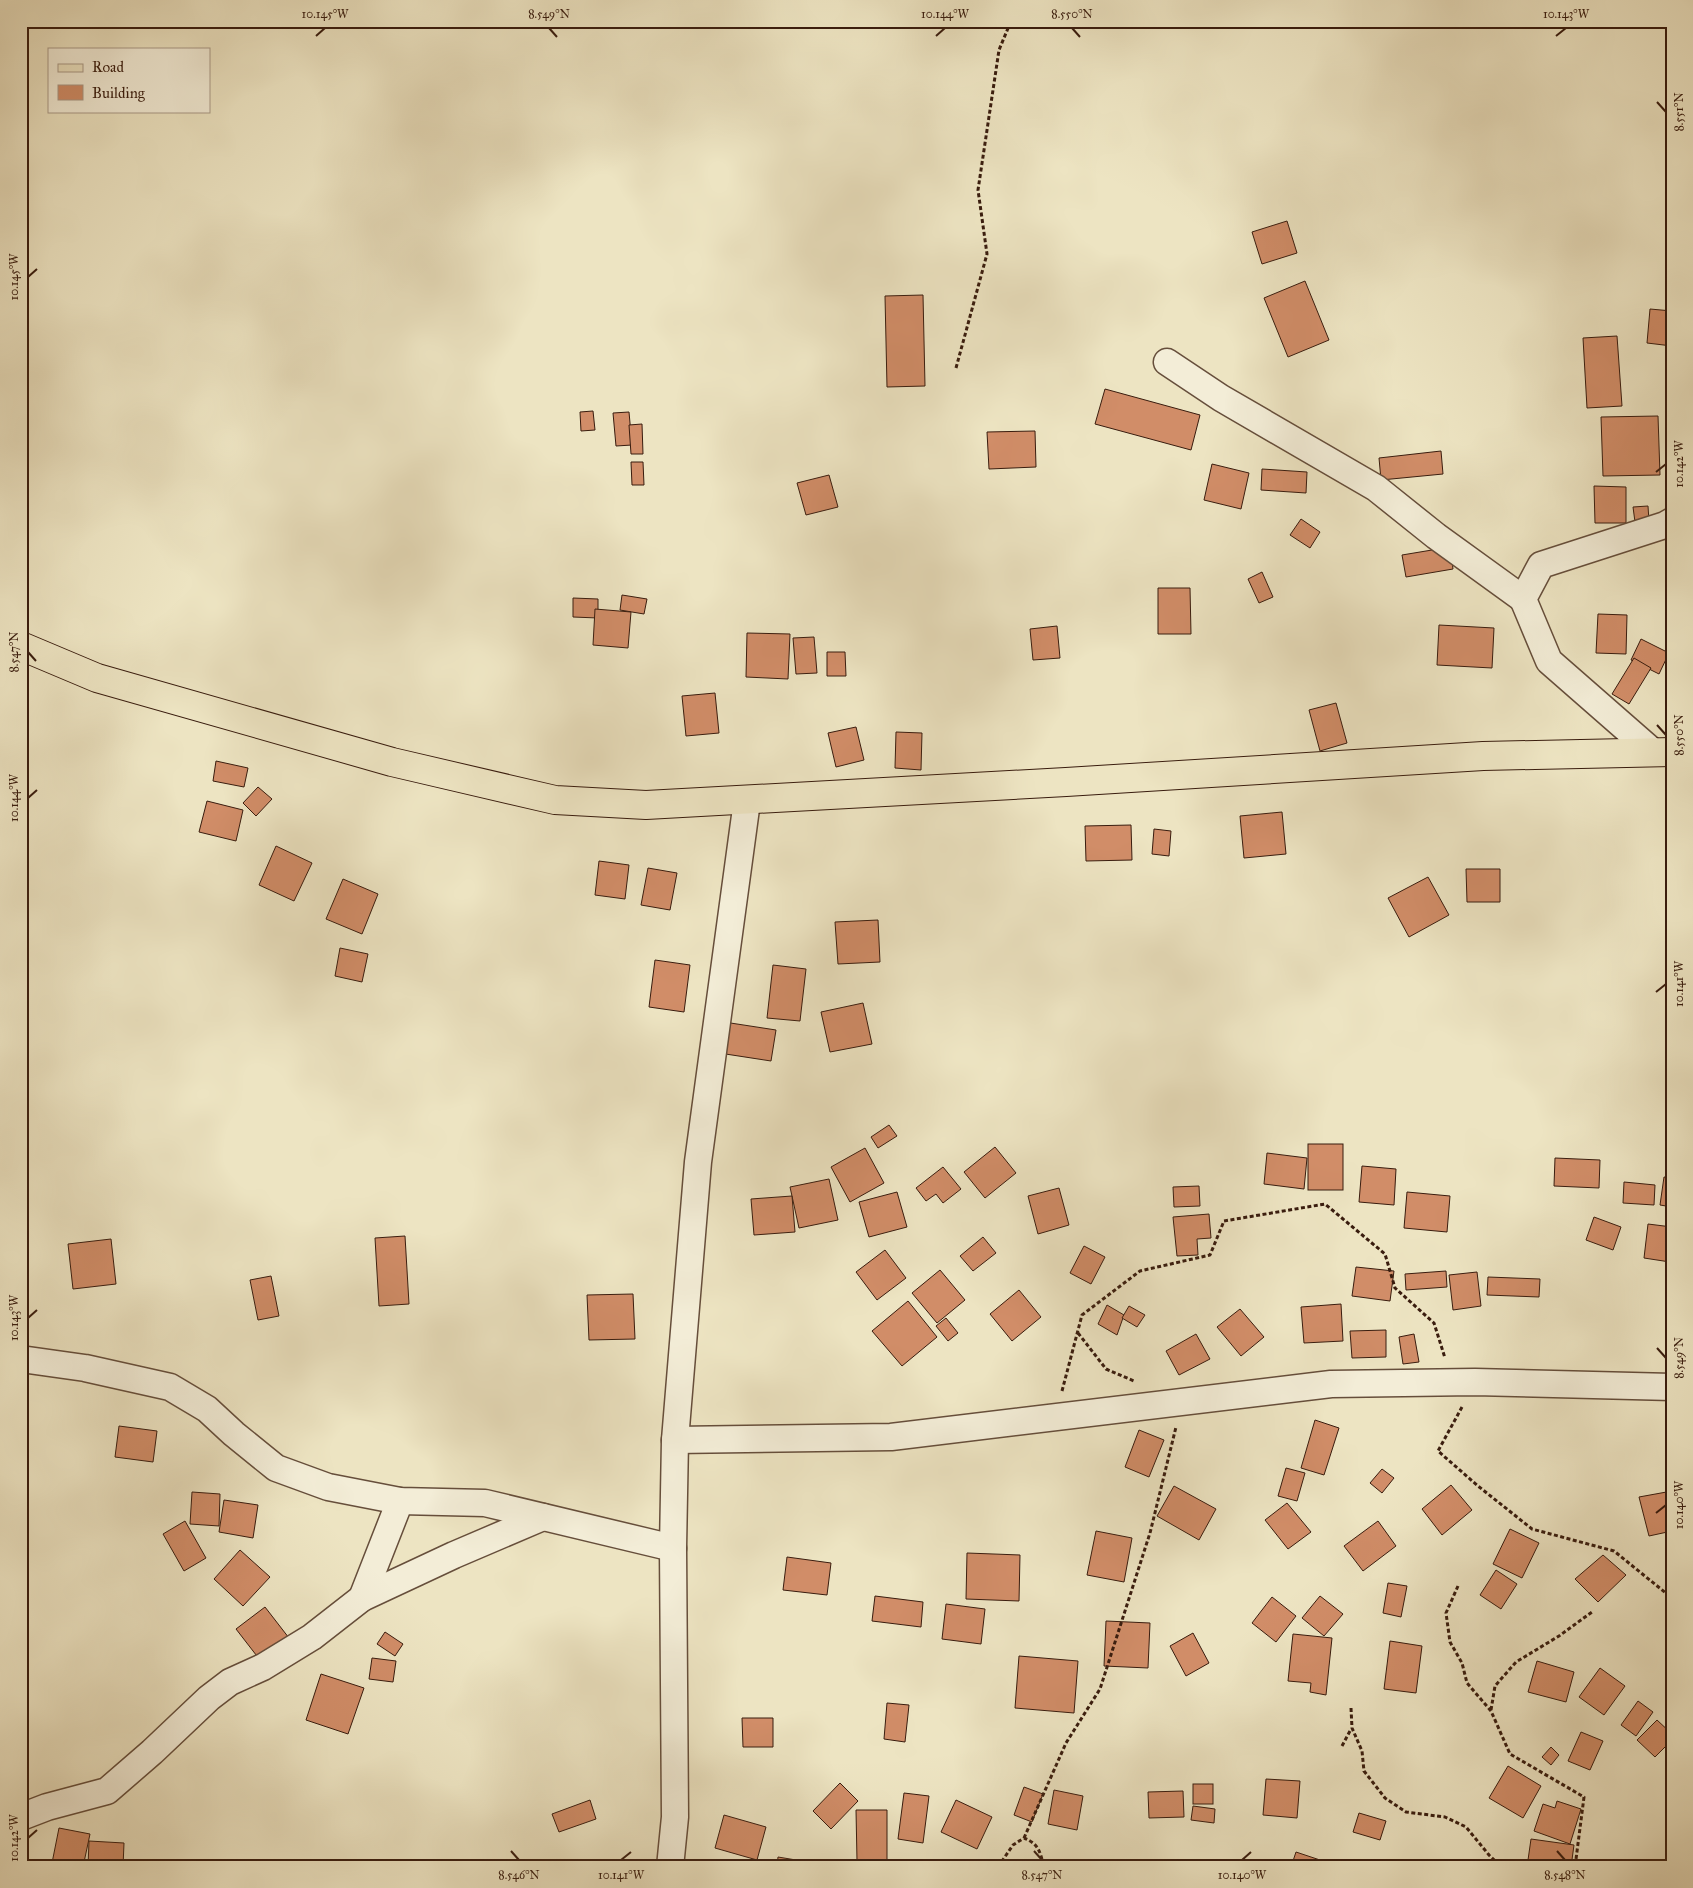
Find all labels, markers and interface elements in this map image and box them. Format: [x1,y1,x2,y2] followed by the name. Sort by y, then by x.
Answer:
[302,7,349,21] text: 10.145°W
[528,7,570,21] text: 8.549°N
[921,7,970,21] text: 10.144°W
[1051,7,1093,21] text: 8.550°N
[1543,7,1590,21] text: 10.143°W
[48,48,210,112] legend
[92,58,124,76] text: Road
[92,84,146,102] text: Building
[1672,92,1686,132] text: 8.551°N
[7,253,21,300] text: 10.145°W
[1672,440,1686,488] text: 10.142°W
[7,631,21,673] text: 8.547°N
[1672,714,1686,756] text: 8.550°N
[7,773,21,822] text: 10.144°W
[1672,960,1686,1007] text: 10.141°W
[7,1294,21,1341] text: 10.143°W
[1672,1337,1686,1379] text: 8.549°N
[1672,1480,1686,1529] text: 10.140°W
[7,1814,21,1862] text: 10.142°W
[498,1868,540,1882] text: 8.546°N
[598,1868,645,1882] text: 10.141°W
[1021,1868,1063,1882] text: 8.547°N
[1218,1868,1267,1882] text: 10.140°W
[1544,1868,1586,1882] text: 8.548°N

